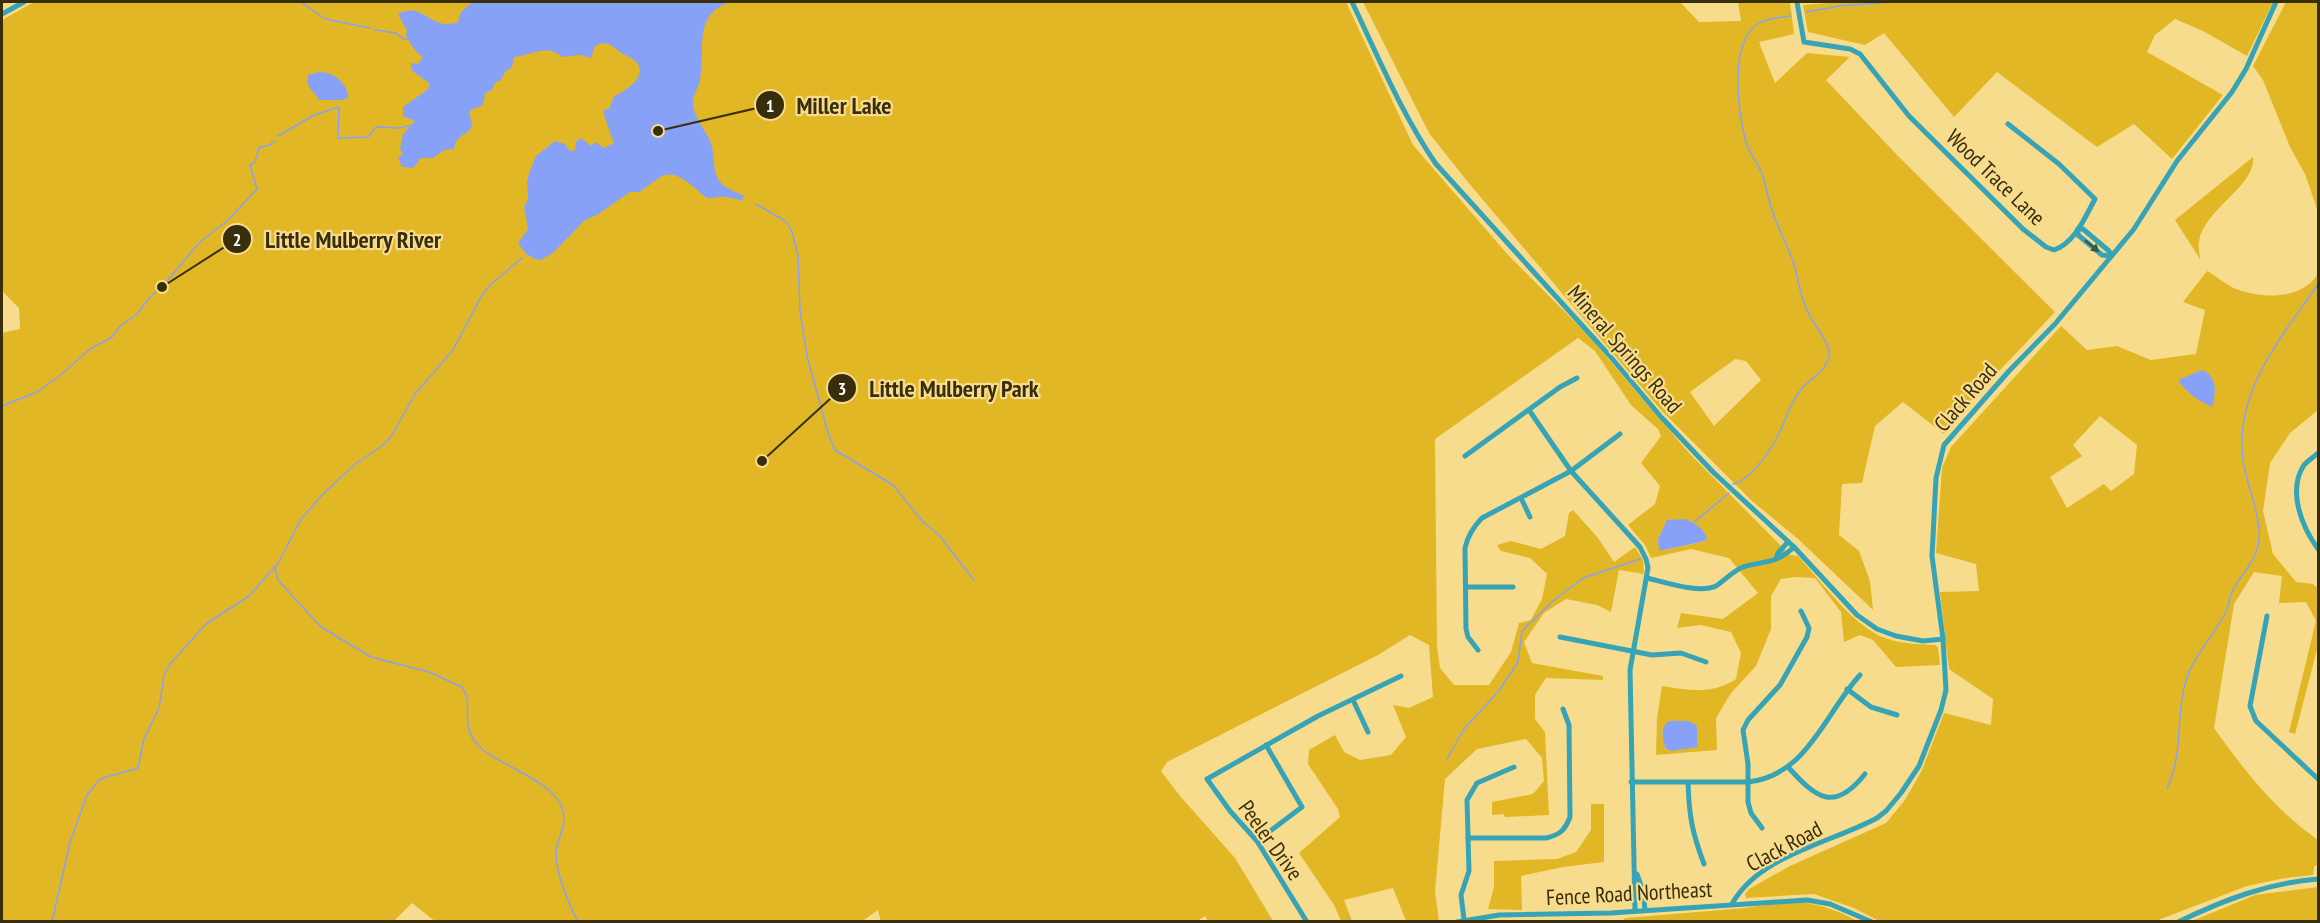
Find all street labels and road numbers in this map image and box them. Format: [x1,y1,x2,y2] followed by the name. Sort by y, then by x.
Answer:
[1941,123,2051,231] street label: Wood Trace Lane
[1562,279,1688,419] street label: Mineral Springs Road
[1928,357,2002,437] street label: Clack Road
[1233,794,1309,886] street label: Peeler Drive
[1741,814,1827,878] street label: Clack Road
[1545,875,1713,911] street label: Fence Road Northeast

